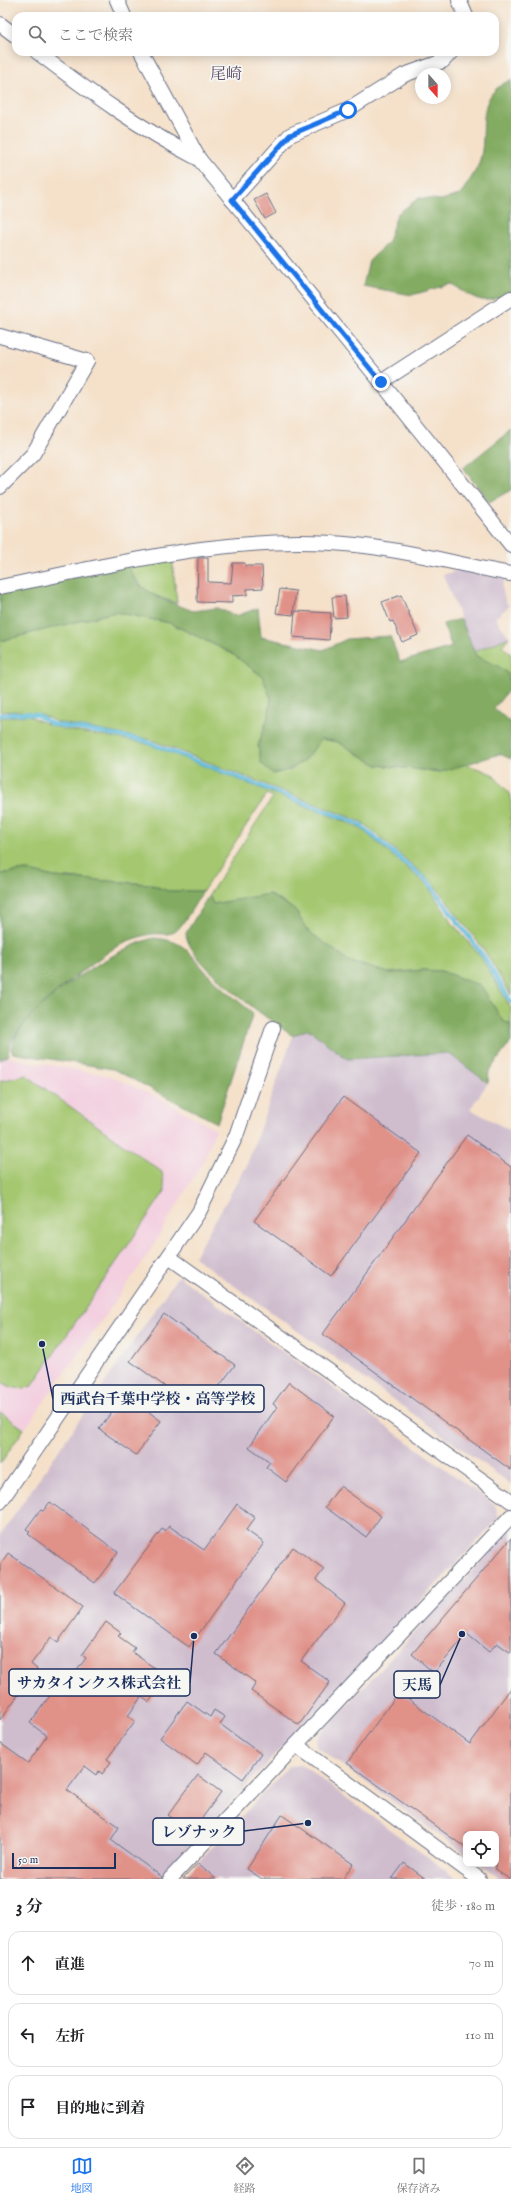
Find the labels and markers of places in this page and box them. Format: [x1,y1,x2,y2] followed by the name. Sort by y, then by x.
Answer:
[53,1385,264,1412] callout: 西武台千葉中学校・高等学校
[9,1669,190,1696] callout: サカタインクス株式会社
[394,1671,440,1698] callout: 天馬
[153,1818,244,1845] callout: レゾナック

